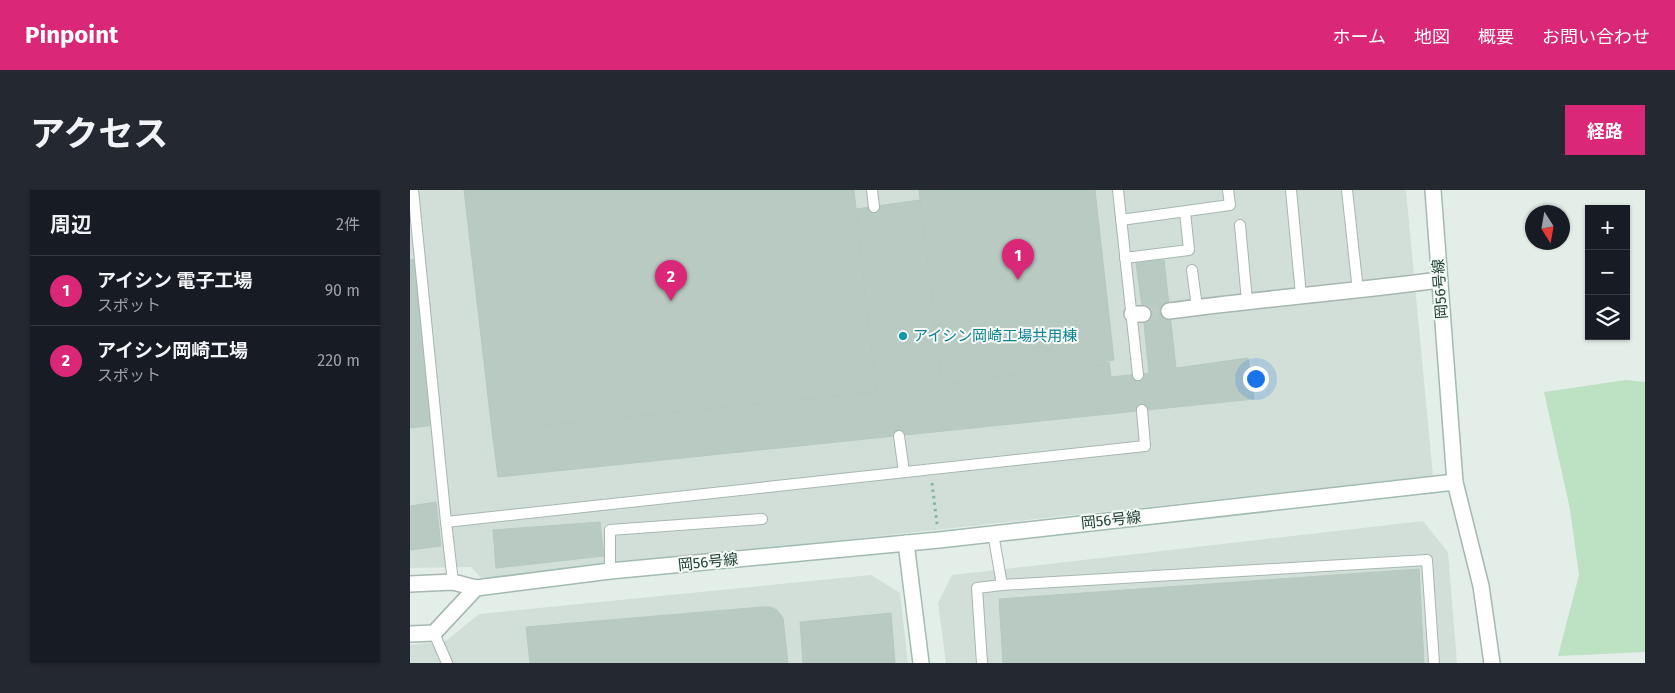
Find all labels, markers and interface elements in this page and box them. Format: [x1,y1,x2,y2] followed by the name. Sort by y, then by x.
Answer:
[25,21,118,49] text: Pinpoint
[1333,26,1386,48] text: ホーム
[1414,26,1450,48] text: 地図
[1478,26,1514,48] text: 概要
[1542,26,1650,48] text: お問い合わせ
[1565,105,1645,155] button: 経路
[30,113,168,155] text: アクセス
[1525,205,1570,250] north arrow
[1585,205,1630,340] map controls
[1585,205,1630,250] button: +
[50,212,92,238] text: 周辺
[336,215,360,234] text: 2件
[1002,239,1034,280] pin: 1
[1585,250,1630,295] button: −
[1429,258,1451,320] street label: 岡56号線
[655,260,687,301] pin: 2
[97,269,253,292] text: アイシン 電子工場
[62,281,70,300] text: 1
[325,281,360,300] text: 90 m
[1585,295,1630,340] button: layers
[97,296,161,315] text: スポット
[913,327,1077,345] place label: アイシン岡崎工場共用棟
[897,330,909,342] marker: アイシン岡崎工場共用棟
[97,339,248,362] text: アイシン岡崎工場
[62,351,70,370] text: 2
[317,351,360,370] text: 220 m
[97,366,161,385] text: スポット
[1243,366,1269,392] your location
[1080,508,1142,532] street label: 岡56号線
[677,550,739,574] street label: 岡56号線

